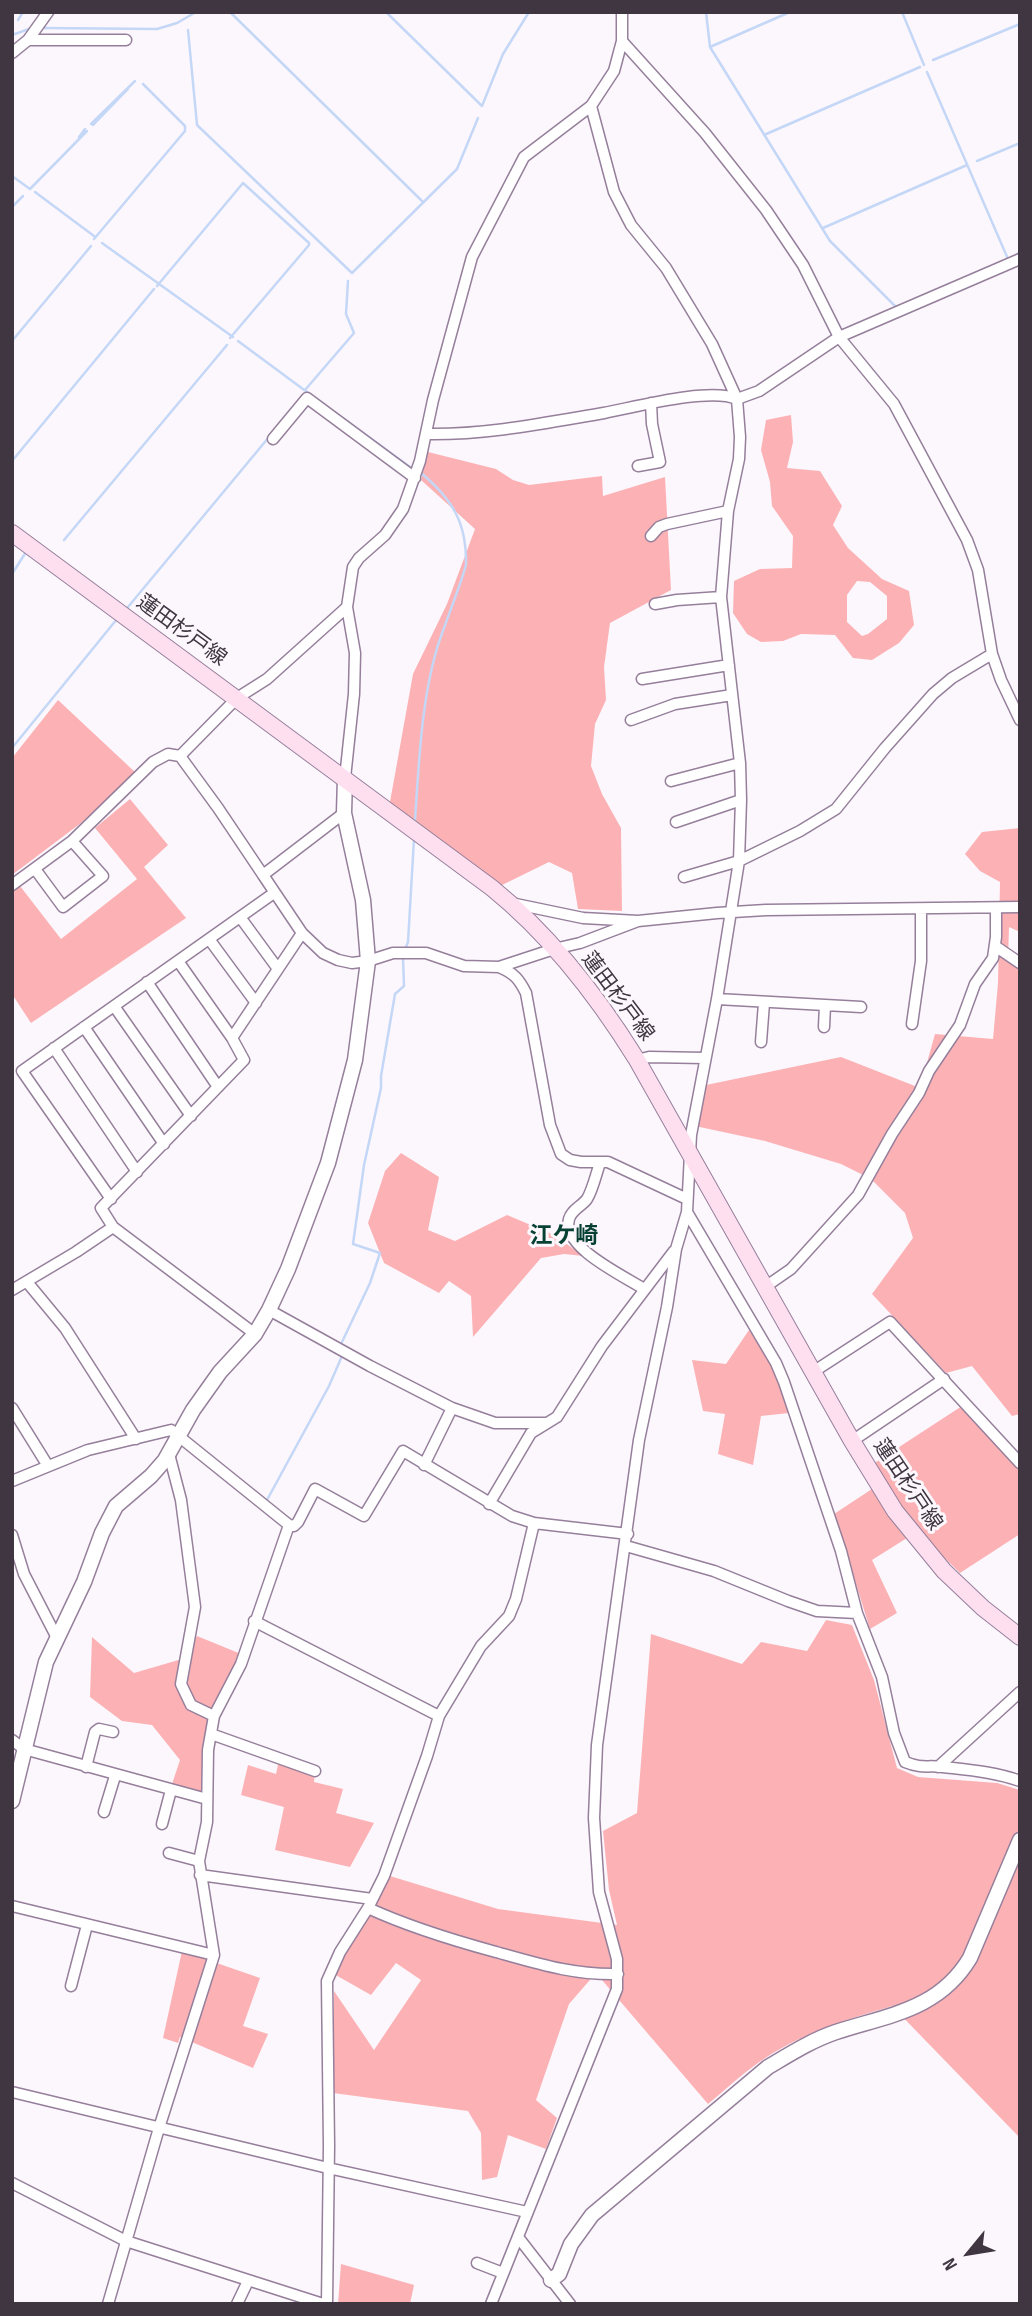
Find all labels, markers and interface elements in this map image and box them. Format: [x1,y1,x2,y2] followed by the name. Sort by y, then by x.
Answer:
[131,590,231,672] street label: 蓮田杉戸線
[575,947,659,1047] street label: 蓮田杉戸線
[530,1223,598,1251] district label: 江ケ崎
[867,1434,947,1536] street label: 蓮田杉戸線
[934,2218,1004,2288] north arrow
[938,2254,963,2274] text: N

